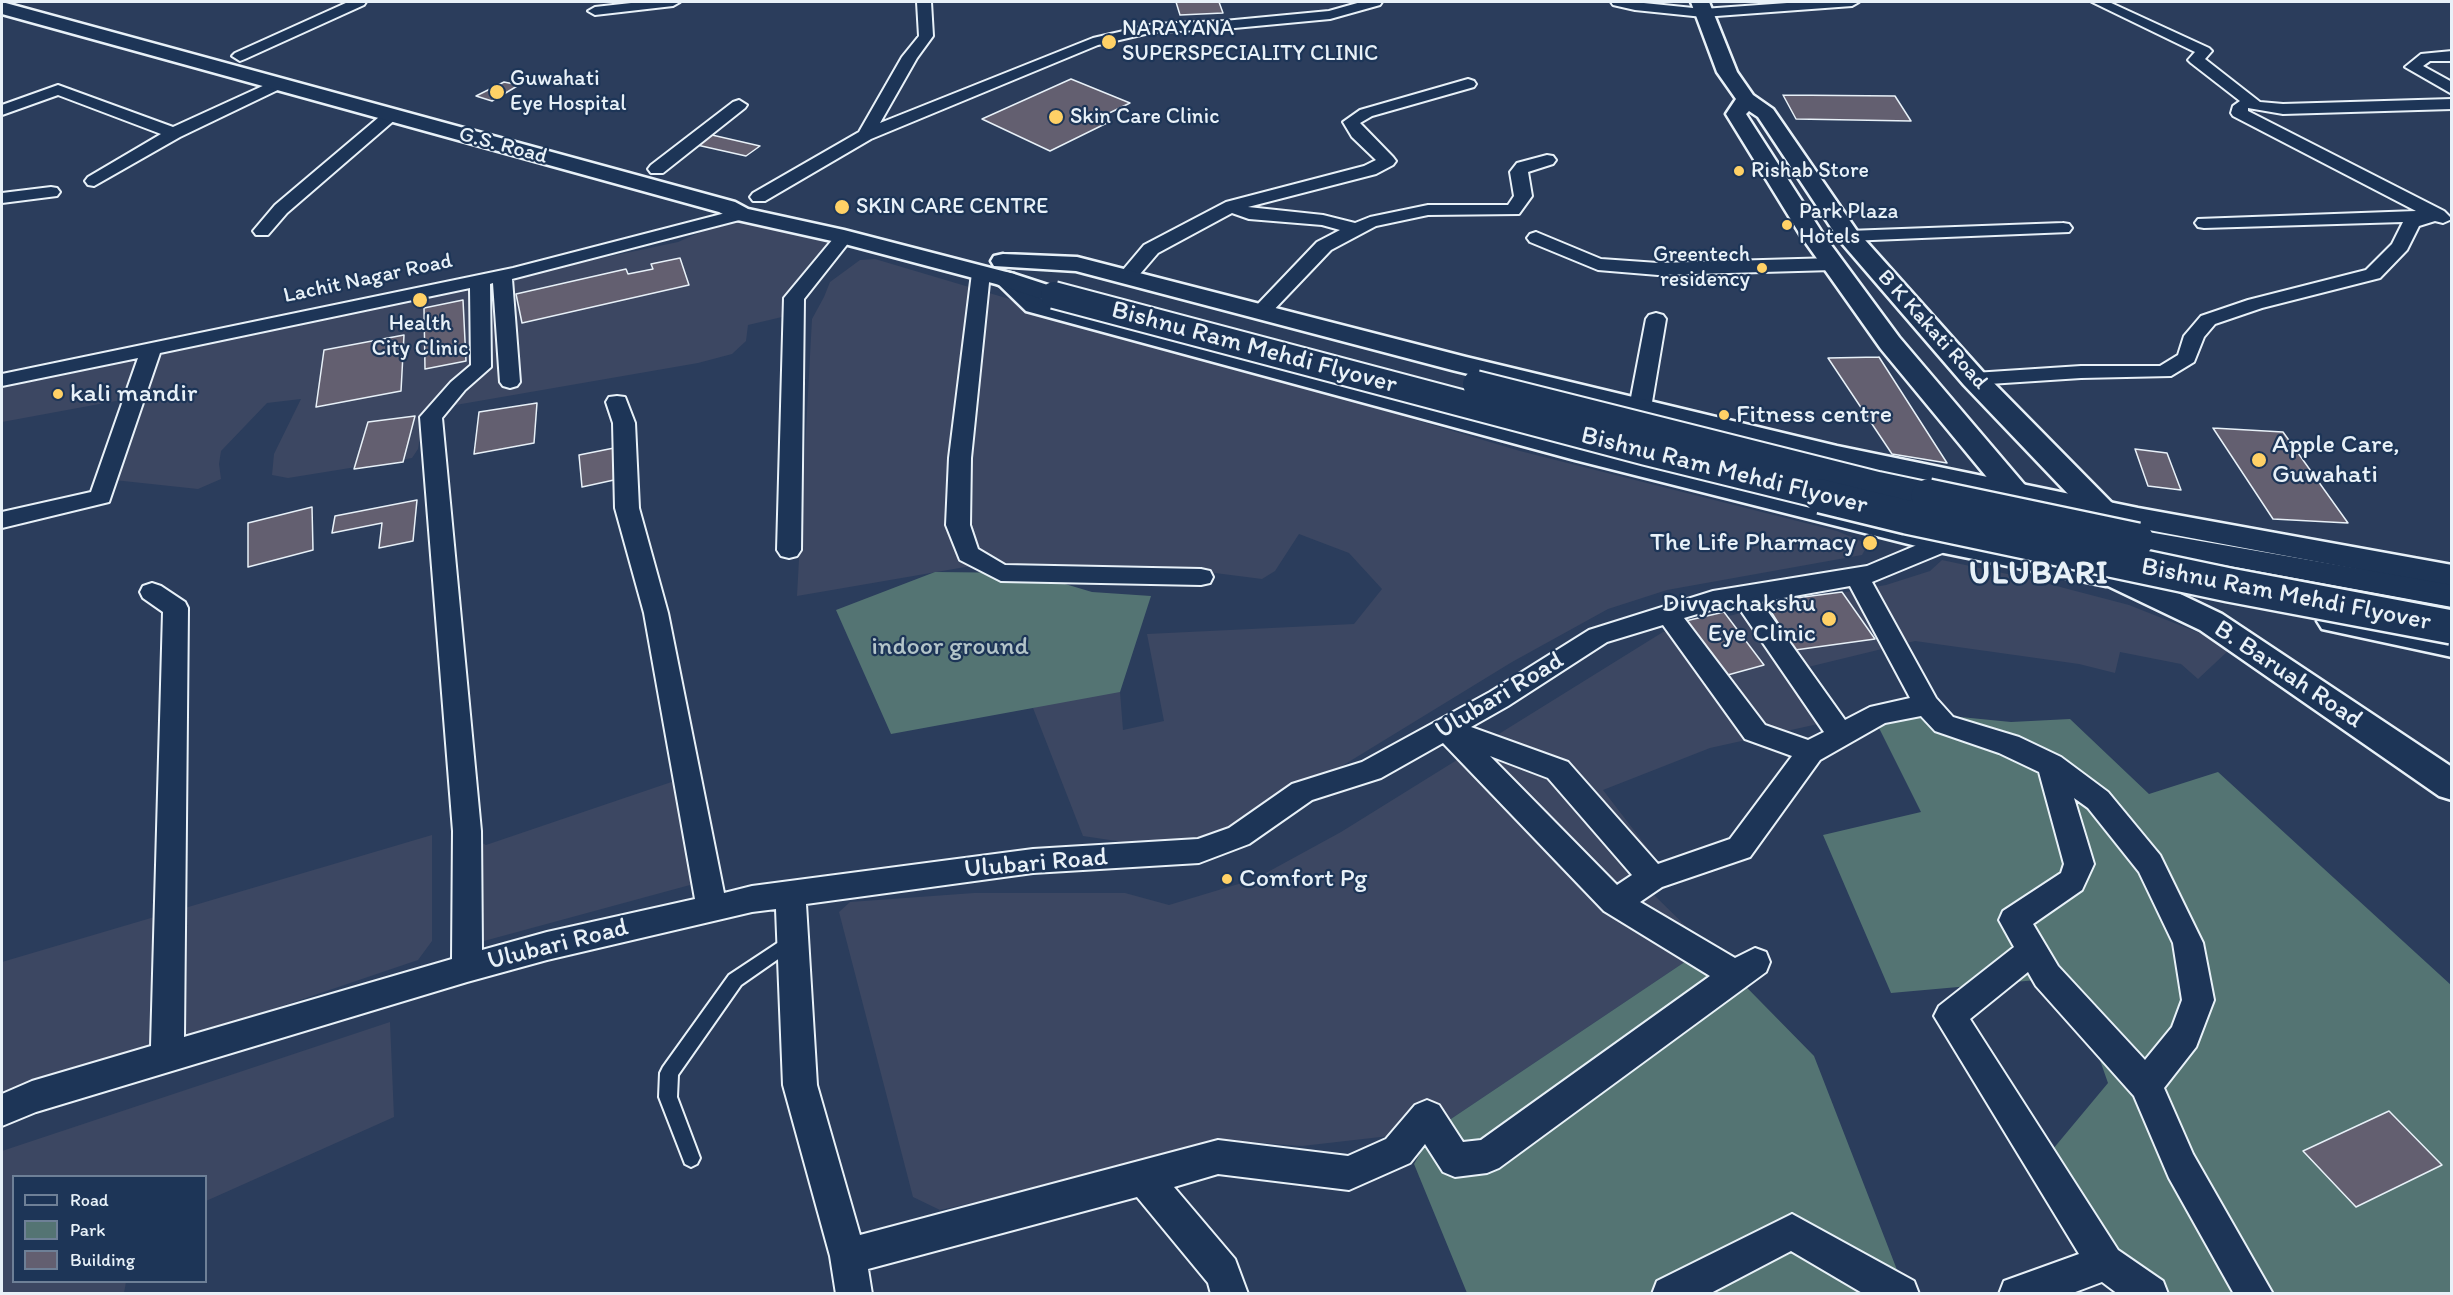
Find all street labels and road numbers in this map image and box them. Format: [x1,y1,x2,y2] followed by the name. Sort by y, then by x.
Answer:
[456,122,550,170] street label: G.S. Road
[281,248,455,310] street label: Lachit Nagar Road
[1871,265,1993,395] street label: B K Kakati Road
[1108,295,1400,401] street label: Bishnu Ram Mehdi Flyover
[1577,420,1871,522] street label: Bishnu Ram Mehdi Flyover
[2139,552,2433,638] street label: Bishnu Ram Mehdi Flyover
[2208,614,2368,736] street label: B. Baruah Road
[1430,646,1570,746] street label: Ulubari Road
[963,842,1109,886] street label: Ulubari Road
[484,912,632,978] street label: Ulubari Road

